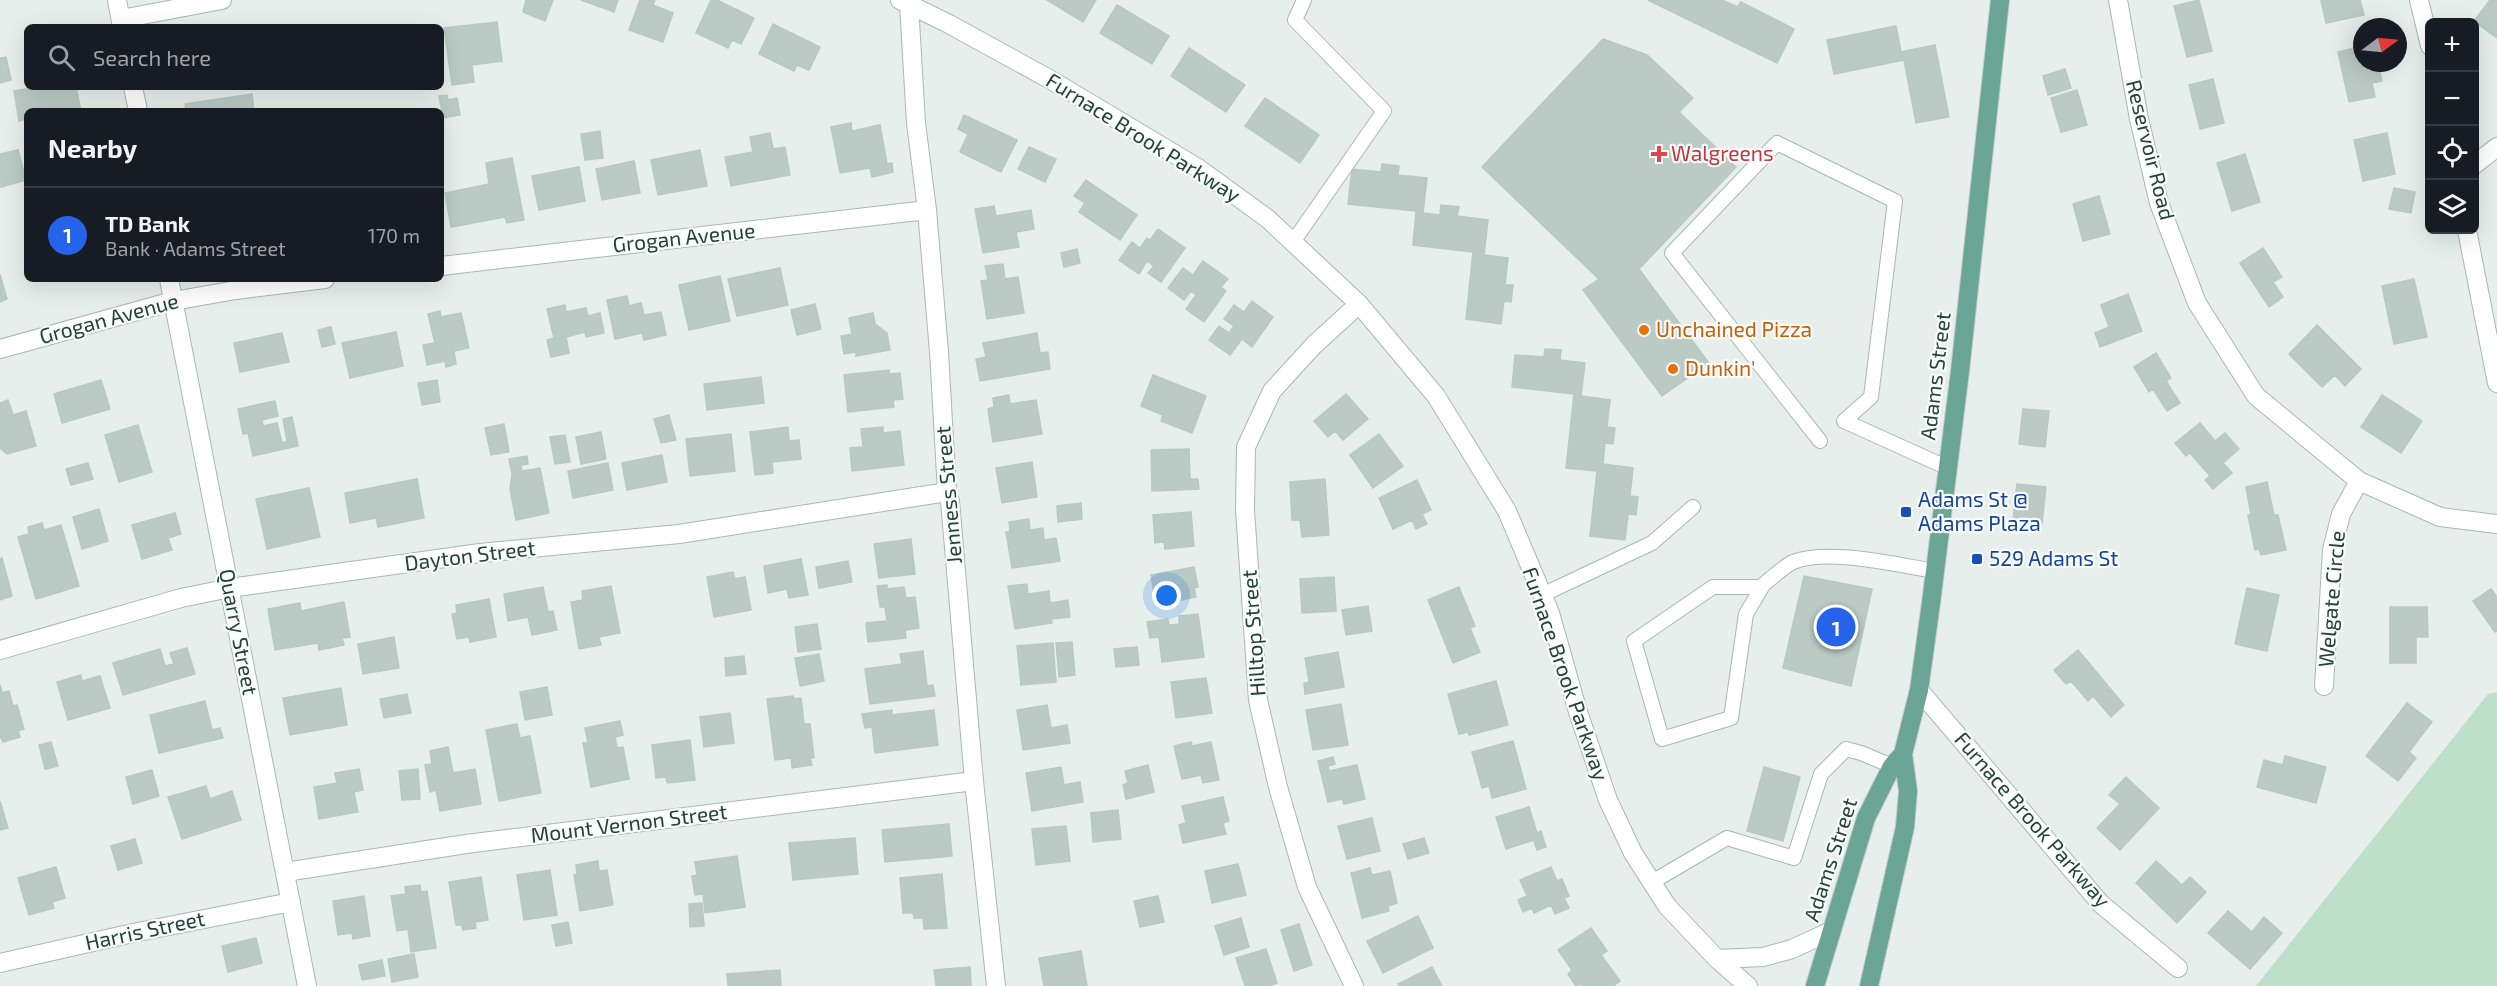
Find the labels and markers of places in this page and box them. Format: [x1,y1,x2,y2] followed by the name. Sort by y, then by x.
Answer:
[1671,140,1774,165] place label: Walgreens
[1652,147,1666,161] marker: Walgreens
[1656,316,1812,341] place label: Unchained Pizza
[1637,323,1651,337] marker: Unchained Pizza
[1685,355,1755,380] place label: Dunkin'
[1666,362,1680,376] marker: Dunkin'
[1918,486,2041,535] place label: Adams St @ Adams Plaza
[1899,505,1913,519] marker: Adams St @ Adams Plaza
[1989,545,2118,570] place label: 529 Adams St
[1970,552,1984,566] marker: 529 Adams St
[1816,604,1856,650] pin: 1

